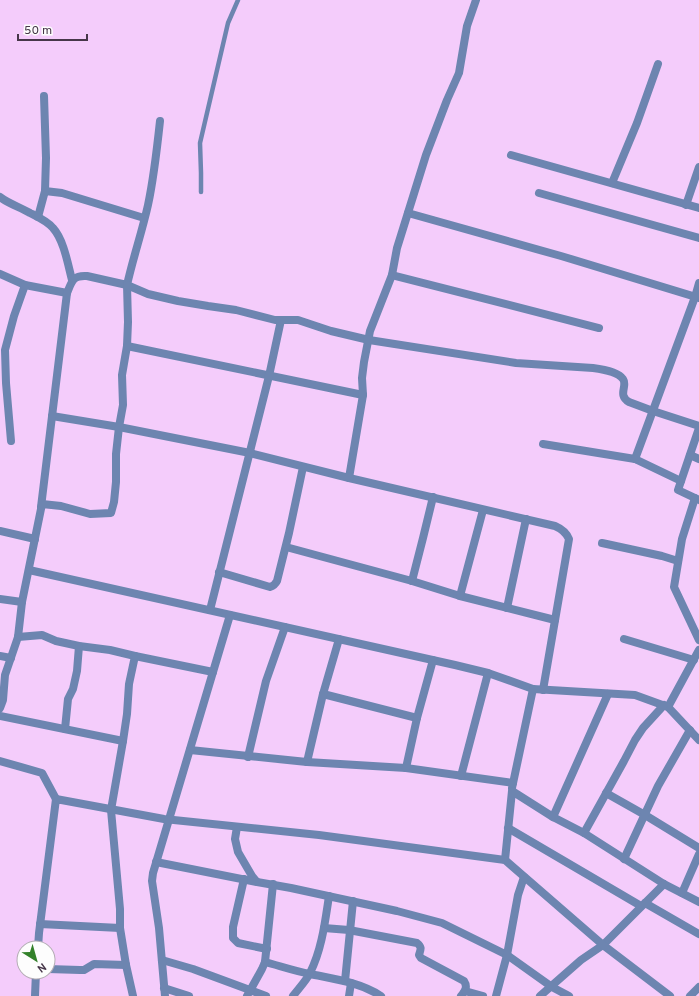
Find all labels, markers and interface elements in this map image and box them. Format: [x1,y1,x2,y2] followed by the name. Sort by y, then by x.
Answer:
[18,16,87,42] scale bar
[24,23,52,39] text: 50 m
[16,940,56,980] north arrow
[34,959,49,975] text: N

